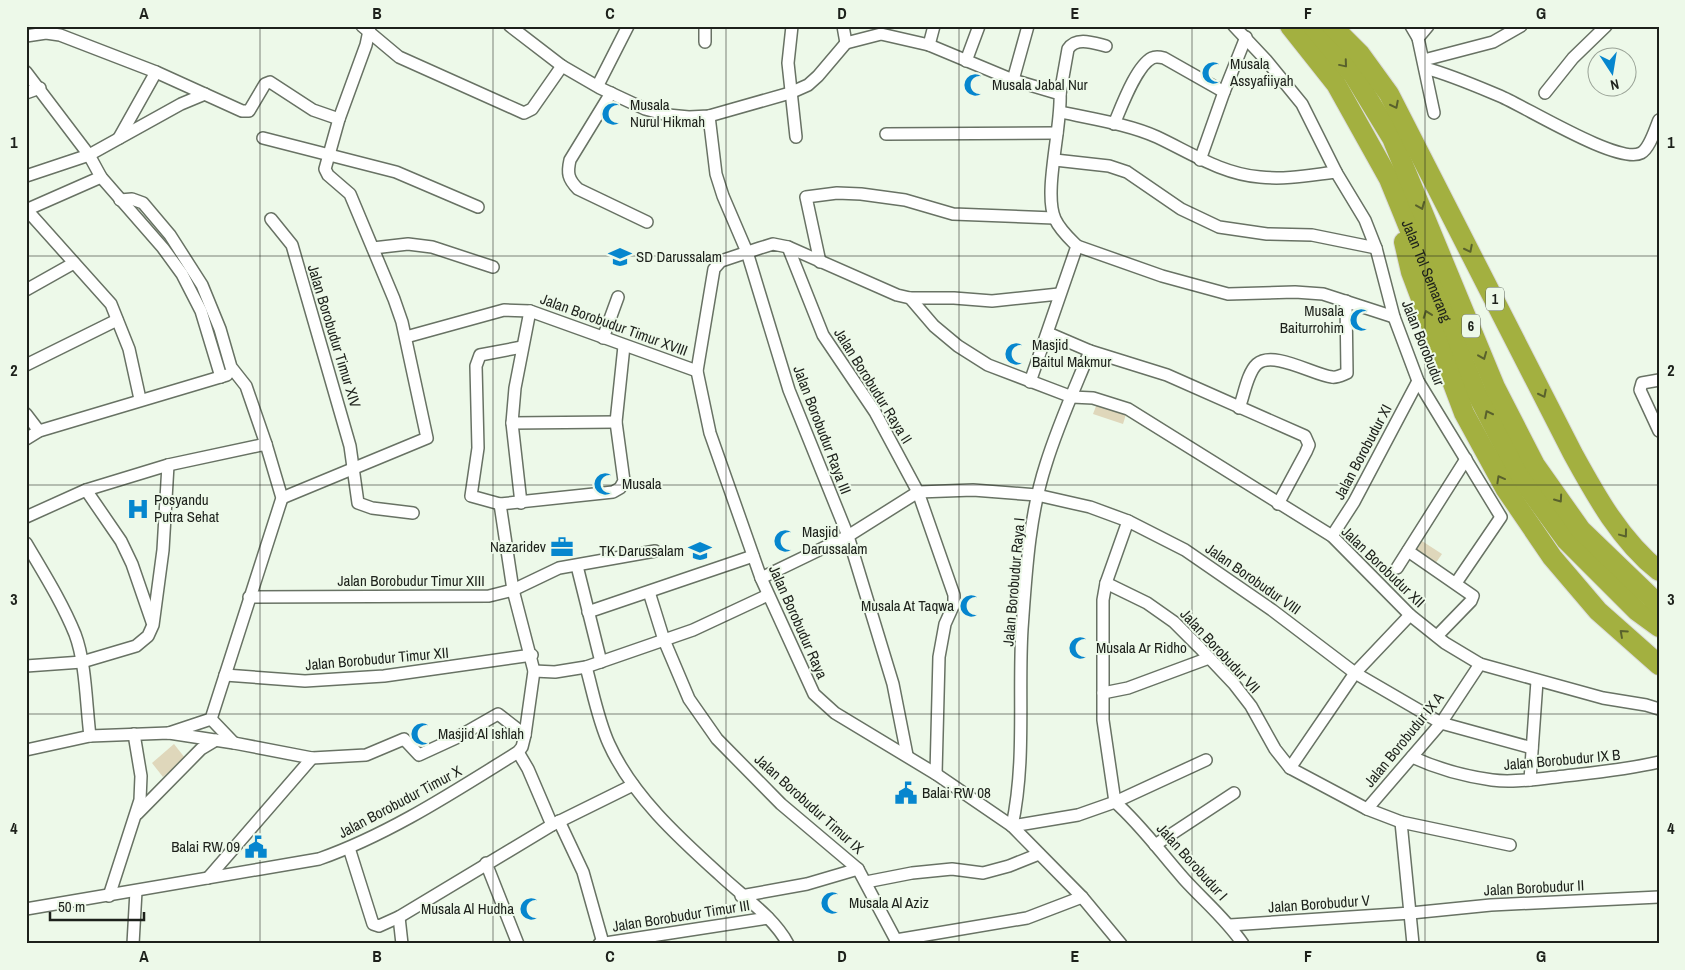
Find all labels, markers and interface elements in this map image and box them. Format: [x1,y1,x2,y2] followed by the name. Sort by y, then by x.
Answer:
[139,2,149,24] text: A
[372,2,382,24] text: B
[605,2,615,24] text: C
[837,2,847,24] text: D
[1071,2,1080,24] text: E
[1304,2,1312,24] text: F
[1536,2,1546,24] text: G
[1588,48,1638,98] north arrow
[1229,53,1294,91] place label: Musala Assyafiiyah
[1338,58,1347,67] one-way arrow
[1200,60,1226,86] mosque icon: Musala Assyafiiyah
[962,72,988,98] mosque icon: Musala Jabal Nur
[992,74,1088,95] place label: Musala Jabal Nur
[1609,75,1621,94] text: N
[630,94,705,132] place label: Musala Nurul Hikmah
[1389,100,1399,109] one-way arrow
[600,101,626,127] mosque icon: Musala Nurul Hikmah
[10,131,18,153] text: 1
[1667,131,1675,153] text: 1
[1414,201,1425,210] one-way arrow
[1397,216,1457,325] street label: Jalan Tol Semarang
[607,244,633,270] school or university icon: SD Darussalam
[1463,244,1473,253] one-way arrow
[636,246,722,267] place label: SD Darussalam
[303,262,366,411] street label: Jalan Borobudur Timur XIV
[538,288,691,361] street label: Jalan Borobudur Timur XVIII
[1486,288,1504,310] road number: 1
[1397,297,1450,389] street label: Jalan Borobudur
[1280,300,1344,338] place label: Musala Baiturrohim
[1348,307,1374,333] mosque icon: Musala Baiturrohim
[1423,311,1433,319] one-way arrow
[1462,314,1480,338] road number: 6
[829,324,917,448] street label: Jalan Borobudur Raya II
[1032,334,1111,372] place label: Masjid Baitul Makmur
[1003,341,1029,367] mosque icon: Masjid Baitul Makmur
[1477,351,1487,360] one-way arrow
[10,359,18,381] text: 2
[1667,359,1675,381] text: 2
[788,363,857,497] street label: Jalan Borobudur Raya III
[1537,389,1547,398] one-way arrow
[1329,400,1397,503] street label: Jalan Borobudur XI
[1484,410,1494,419] one-way arrow
[592,471,618,497] mosque icon: Musala
[622,473,662,494] place label: Musala
[1496,475,1506,484] one-way arrow
[154,489,220,527] place label: Posyandu Putra Sehat
[1553,493,1562,503] one-way arrow
[125,496,151,522] hospital icon: Posyandu Putra Sehat
[997,517,1030,647] street label: Jalan Borobudur Raya I
[802,521,868,559] place label: Masjid Darussalam
[1337,521,1430,612] street label: Jalan Borobudur XII
[772,528,798,554] mosque icon: Masjid Darussalam
[1618,528,1627,538] one-way arrow
[549,534,575,560] office icon: Nazaridev
[490,536,547,557] place label: Nazaridev
[687,538,713,564] school or university icon: TK Darussalam
[1201,538,1305,619] street label: Jalan Borobudur VIII
[599,540,684,561] place label: TK Darussalam
[764,562,833,682] street label: Jalan Borobudur Raya
[337,570,485,591] street label: Jalan Borobudur Timur XIII
[10,588,18,610] text: 3
[1667,588,1675,610] text: 3
[958,593,984,619] mosque icon: Musala At Taqwa
[861,595,954,616] place label: Musala At Taqwa
[1176,604,1265,698] street label: Jalan Borobudur VII
[1619,629,1628,638] one-way arrow
[1067,635,1093,661] mosque icon: Musala Ar Ridho
[1096,637,1187,658] place label: Musala Ar Ridho
[304,642,449,675] street label: Jalan Borobudur Timur XII
[1359,687,1449,791] street label: Jalan Borobudur IX A
[409,721,435,747] mosque icon: Masjid Al Ishlah
[438,723,524,744] place label: Masjid Al Ishlah
[1503,744,1621,775] street label: Jalan Borobudur IX B
[750,749,869,859] street label: Jalan Borobudur Timur IX
[334,760,466,843] street label: Jalan Borobudur Timur X
[893,780,919,806] public building icon: Balai RW 08
[922,782,991,803] place label: Balai RW 08
[10,817,18,839] text: 4
[1667,817,1675,839] text: 4
[1152,819,1233,905] street label: Jalan Borobudur I
[243,834,269,860] public building icon: Balai RW 09
[171,836,240,857] place label: Balai RW 09
[1483,874,1585,901] street label: Jalan Borobudur II
[1267,889,1371,918] street label: Jalan Borobudur V
[50,890,144,922] scale bar
[819,890,845,916] mosque icon: Musala Al Aziz
[849,892,929,913] place label: Musala Al Aziz
[611,894,751,937] street label: Jalan Borobudur Timur III
[58,896,85,917] text: 50 m
[518,896,544,922] mosque icon: Musala Al Hudha
[421,898,514,919] place label: Musala Al Hudha
[139,945,149,967] text: A
[372,945,382,967] text: B
[605,945,615,967] text: C
[837,945,847,967] text: D
[1071,945,1080,967] text: E
[1304,945,1312,967] text: F
[1536,945,1546,967] text: G

